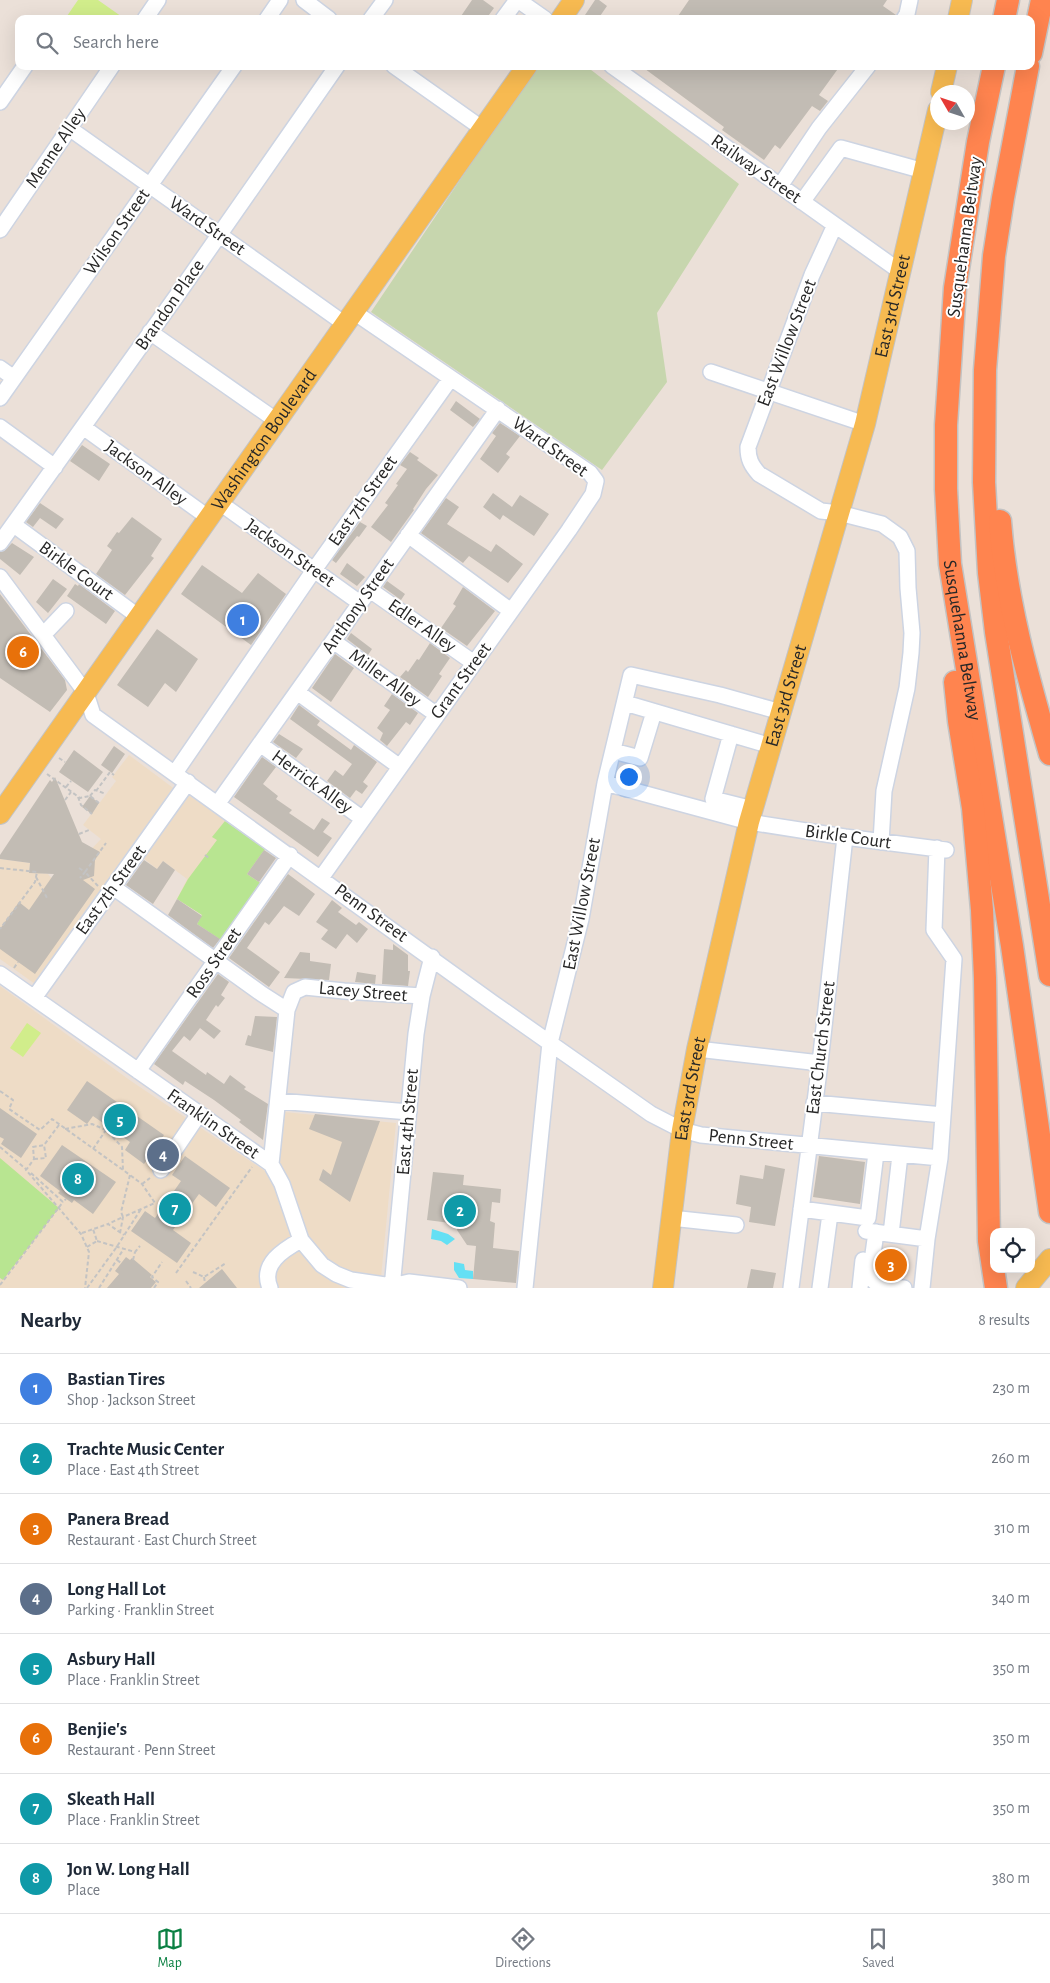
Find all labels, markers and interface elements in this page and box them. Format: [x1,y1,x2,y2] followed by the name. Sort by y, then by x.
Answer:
[15,15,1035,70] search box
[33,29,61,57] icon: search
[73,33,159,52] text: Search here
[930,85,975,130] north arrow
[22,105,90,191] street label: Menne Alley
[707,131,805,207] street label: Railway Street
[944,155,986,319] street label: Susquehanna Beltway
[81,186,153,278] street label: Wilson Street
[165,193,249,259] street label: Ward Street
[871,253,914,360] street label: East 3rd Street
[132,256,208,354] street label: Brandon Place
[754,277,820,409] street label: East Willow Street
[208,365,320,514] street label: Washington Boulevard
[509,413,591,481] street label: Ward Street
[101,437,191,509] street label: Jackson Alley
[325,452,401,550] street label: East 7th Street
[242,515,338,591] street label: Jackson Street
[35,538,117,604] street label: Birkle Court
[318,555,398,657] street label: Anthony Street
[940,558,985,722] street label: Susquehanna Beltway
[384,596,460,656] street label: Edler Alley
[227,601,259,639] pin: 1
[7,633,39,671] pin: 6
[427,639,495,723] street label: Grant Street
[762,642,810,749] street label: East 3rd Street
[345,646,425,710] street label: Miller Alley
[268,747,356,817] street label: Herrick Alley
[616,764,642,790] your location
[804,822,892,852] street label: Birkle Court
[560,836,604,972] street label: East Willow Street
[72,842,150,938] street label: East 7th Street
[331,880,411,946] street label: Penn Street
[183,924,245,1002] street label: Ross Street
[318,979,408,1005] street label: Lacey Street
[803,980,839,1116] street label: East Church Street
[671,1035,709,1142] street label: East 3rd Street
[394,1068,422,1176] street label: East 4th Street
[164,1085,262,1163] street label: Franklin Street
[104,1101,136,1139] pin: 5
[708,1126,794,1154] street label: Penn Street
[147,1136,179,1174] pin: 4
[62,1160,94,1198] pin: 8
[159,1190,191,1228] pin: 7
[444,1192,476,1230] pin: 2
[990,1228,1035,1273] map controls
[990,1228,1035,1273] button: locate
[875,1246,907,1284] pin: 3
[20,1310,81,1331] text: Nearby
[978,1312,1030,1328] text: 8 results
[67,1370,165,1389] text: Bastian Tires
[33,1380,39,1396] text: 1
[992,1380,1030,1396] text: 230 m
[67,1392,195,1408] text: Shop · Jackson Street
[67,1440,224,1459] text: Trachte Music Center
[32,1450,40,1466] text: 2
[991,1450,1030,1466] text: 260 m
[67,1462,199,1478] text: Place · East 4th Street
[67,1510,169,1529] text: Panera Bread
[33,1520,39,1536] text: 3
[994,1520,1030,1536] text: 310 m
[67,1532,257,1548] text: Restaurant · East Church Street
[67,1580,166,1599] text: Long Hall Lot
[32,1590,40,1606] text: 4
[992,1590,1030,1606] text: 340 m
[67,1602,214,1618] text: Parking · Franklin Street
[67,1650,156,1669] text: Asbury Hall
[33,1660,39,1676] text: 5
[993,1660,1030,1676] text: 350 m
[67,1672,200,1688] text: Place · Franklin Street
[67,1720,127,1739] text: Benjie's
[32,1730,40,1746] text: 6
[993,1730,1030,1746] text: 350 m
[67,1742,215,1758] text: Restaurant · Penn Street
[67,1790,155,1809] text: Skeath Hall
[33,1800,39,1816] text: 7
[993,1800,1030,1816] text: 350 m
[67,1812,200,1828] text: Place · Franklin Street
[67,1860,190,1879] text: Jon W. Long Hall
[32,1870,40,1886] text: 8
[992,1870,1030,1886] text: 380 m
[67,1882,100,1898] text: Place
[156,1925,184,1972] tab: Map
[495,1925,551,1972] tab: Directions
[862,1925,894,1972] tab: Saved

